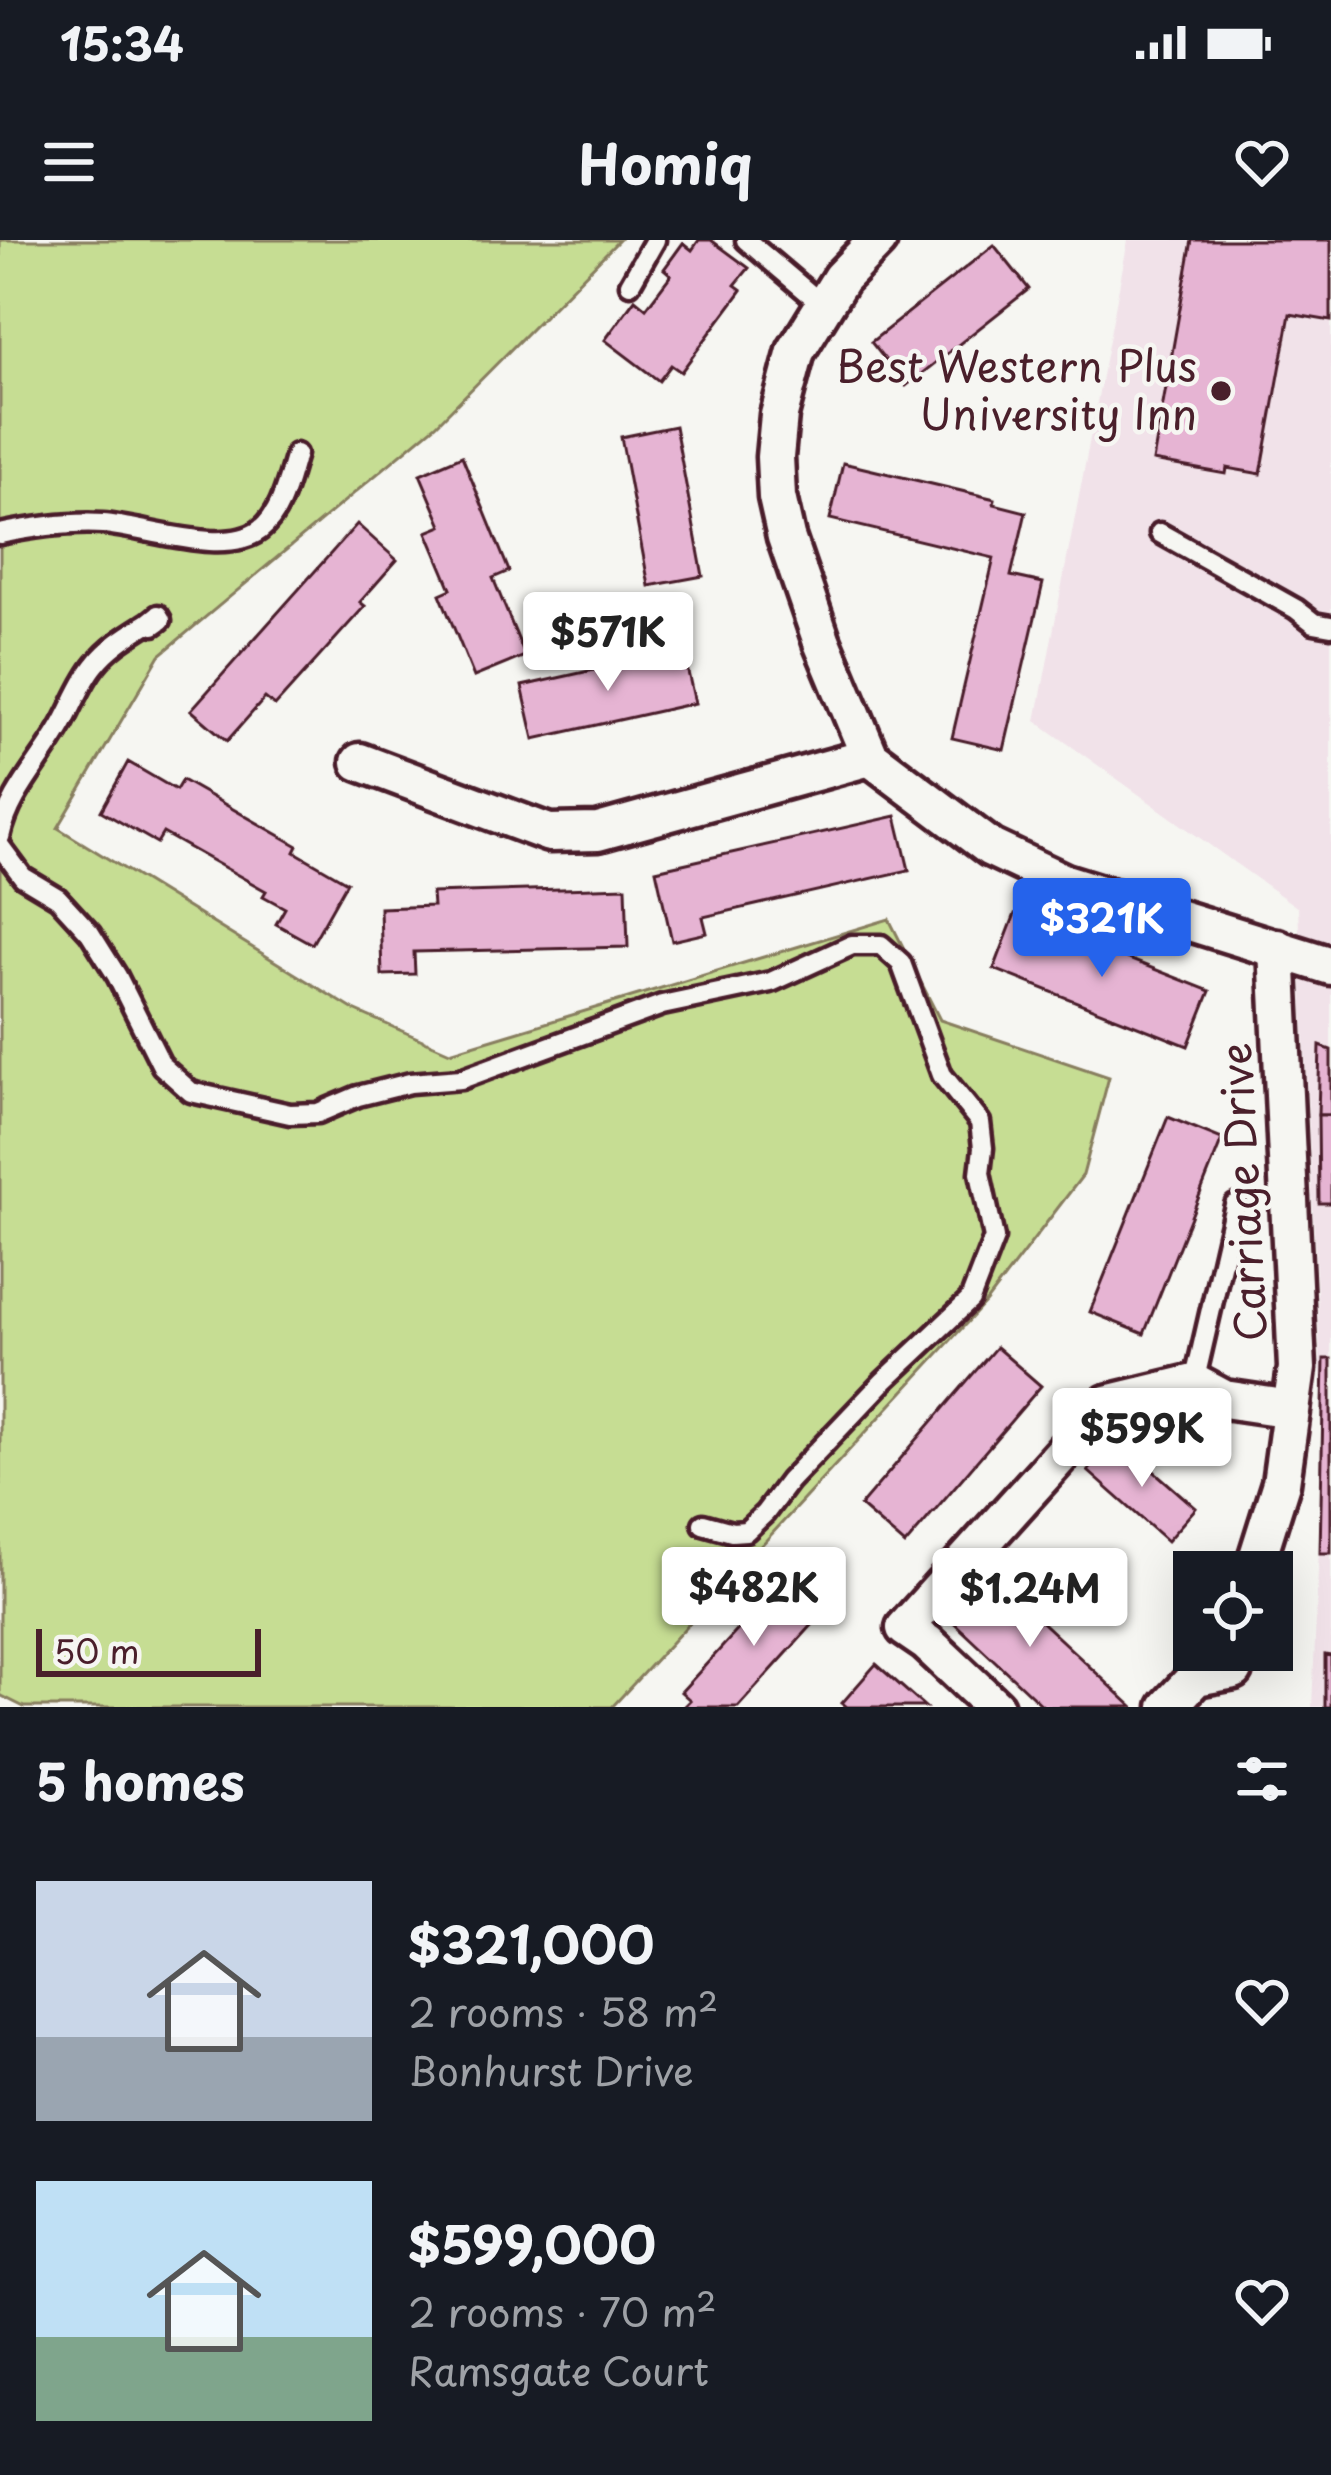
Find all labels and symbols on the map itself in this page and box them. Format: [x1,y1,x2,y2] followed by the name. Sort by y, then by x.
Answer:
[836,333,1197,444] place label: Best Western Plus University Inn
[1208,378,1234,404] marker: Best Western Plus University Inn
[524,592,692,694] pin: $571K
[1018,878,1186,980] pin: $321K
[1202,1041,1281,1343] street label: Carriage Drive
[1058,1388,1226,1490] pin: $599K
[670,1547,838,1649] pin: $482K
[932,1548,1128,1650] pin: $1.24M
[36,1623,261,1676] scale bar

